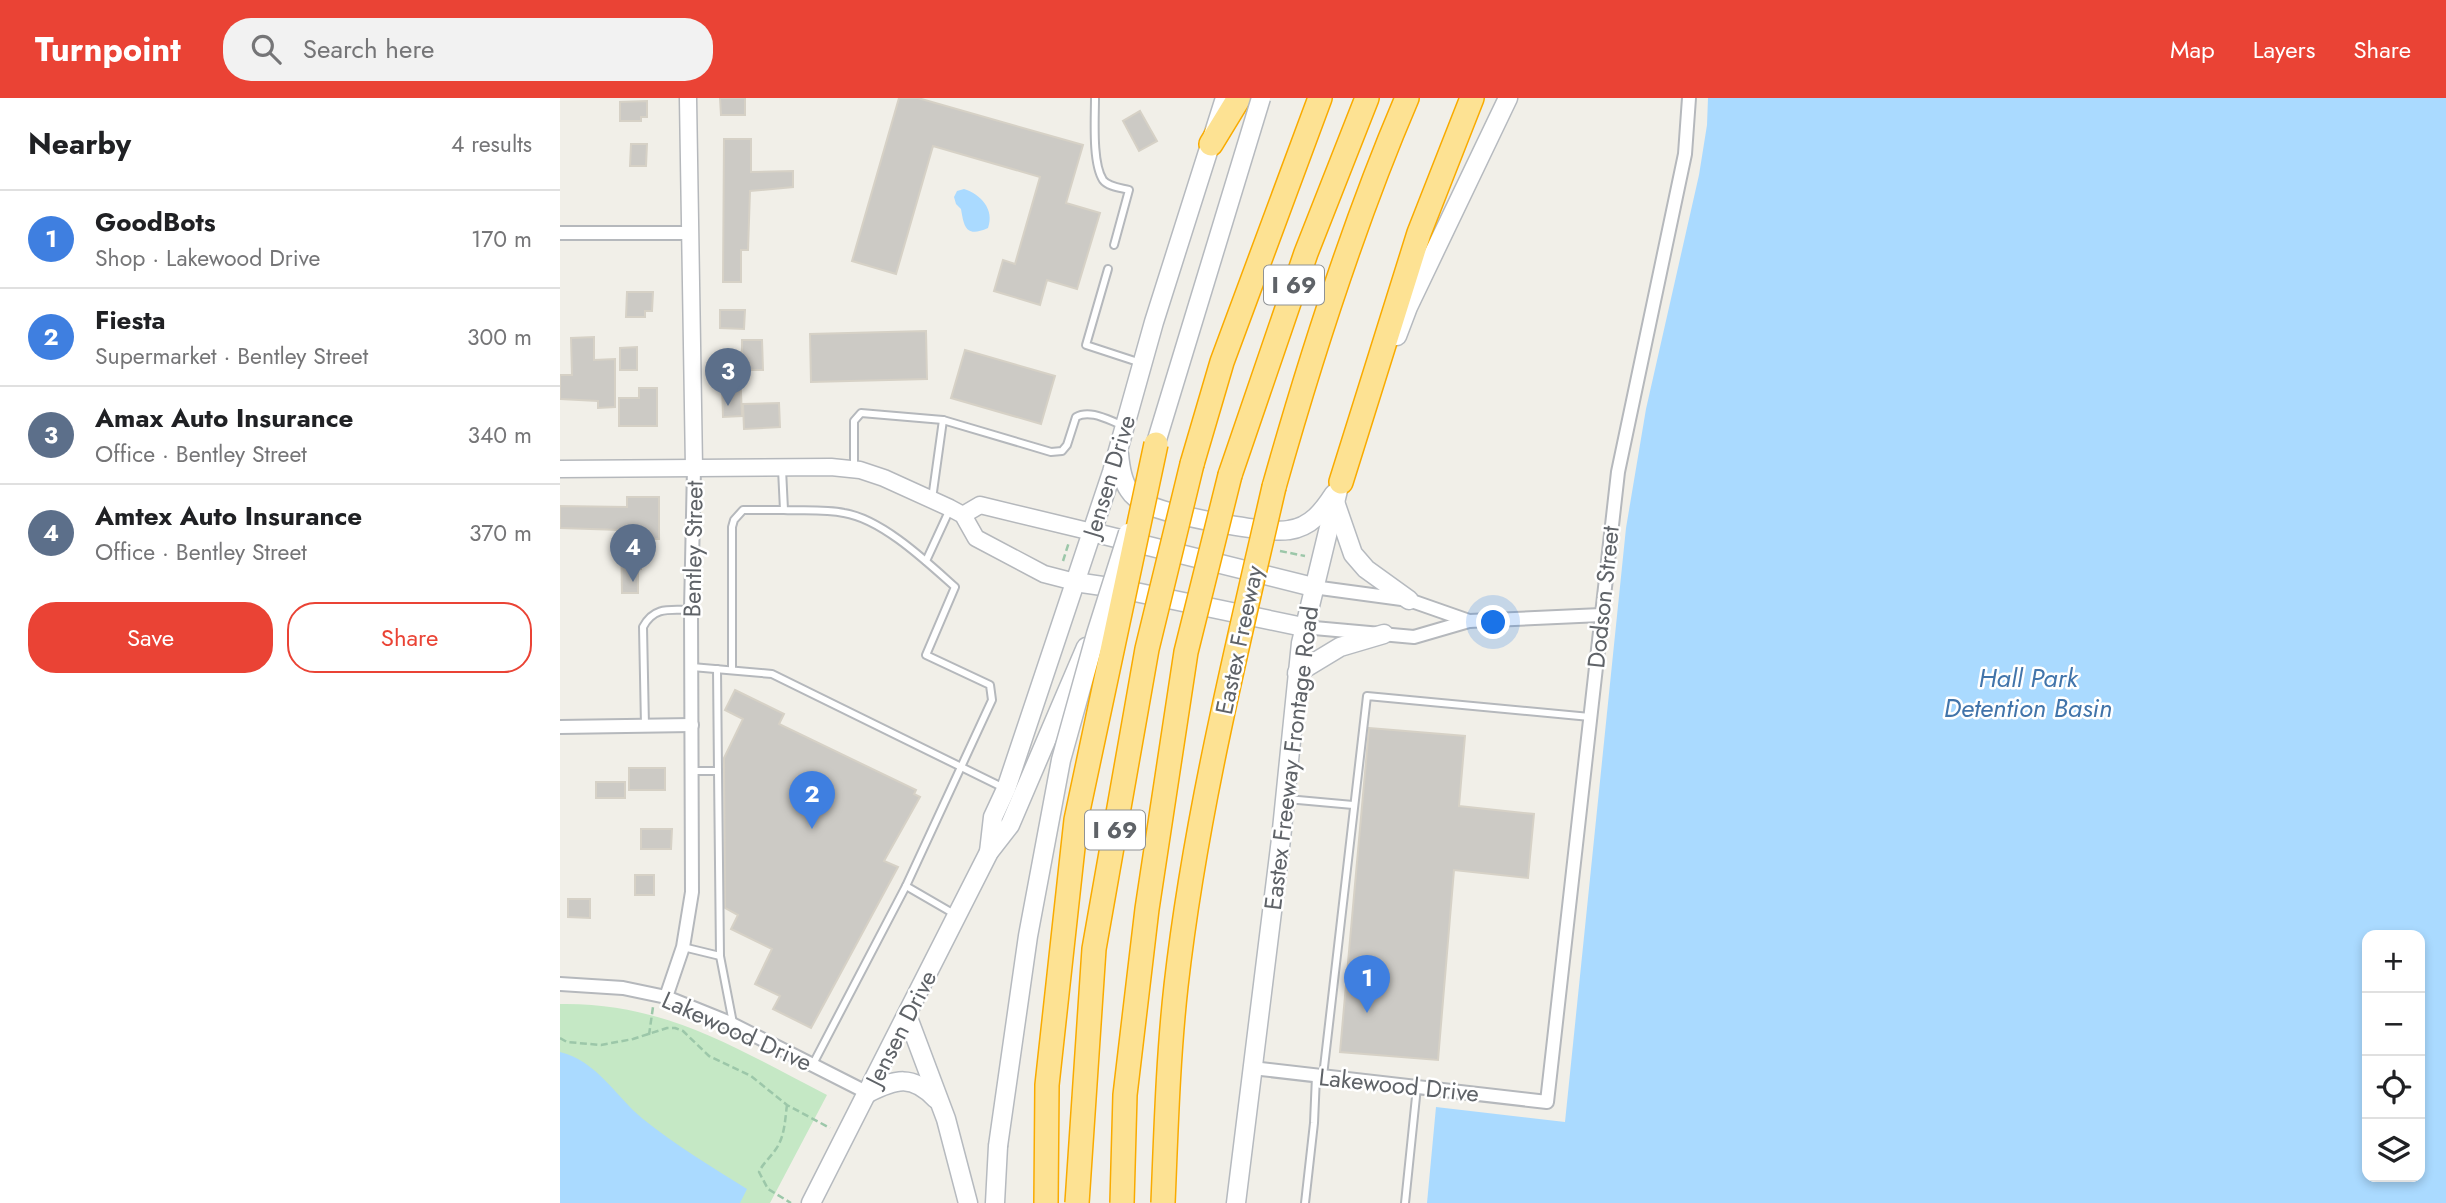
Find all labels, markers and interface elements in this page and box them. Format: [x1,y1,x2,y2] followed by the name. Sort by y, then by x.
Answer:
[223,18,713,81] search box
[35,26,181,73] text: Turnpoint
[247,30,285,68] icon: search
[303,30,434,68] text: Search here
[2170,32,2215,67] text: Map
[2253,32,2315,67] text: Layers
[2353,32,2411,67] text: Share
[28,122,131,165] text: Nearby
[451,127,532,161] text: 4 results
[95,203,216,241] text: GoodBots
[45,222,57,256] text: 1
[471,222,532,256] text: 170 m
[95,241,320,275] text: Shop · Lakewood Drive
[1264,266,1324,304] road number: I 69
[95,301,166,339] text: Fiesta
[43,320,59,354] text: 2
[467,320,532,354] text: 300 m
[95,339,368,373] text: Supermarket · Bentley Street
[705,348,751,406] pin: 3
[95,399,354,437] text: Amax Auto Insurance
[1073,411,1144,544] street label: Jensen Drive
[44,418,58,452] text: 3
[467,418,532,452] text: 340 m
[95,437,307,471] text: Office · Bentley Street
[674,480,712,618] street label: Bentley Street
[95,497,362,535] text: Amtex Auto Insurance
[43,516,59,550] text: 4
[469,516,532,550] text: 370 m
[610,524,656,582] pin: 4
[1578,524,1628,670] street label: Dodson Street
[95,535,307,569] text: Office · Bentley Street
[1206,562,1272,718] street label: Eastex Freeway
[28,602,273,673] button: Save
[287,602,532,673] button: Share
[1255,604,1327,912] street label: Eastex Freeway Frontage Road
[1476,605,1510,639] your location
[1944,659,2112,727] water label: Hall Park Detention Basin
[789,771,835,829] pin: 2
[1085,810,1145,850] road number: I 69
[2362,930,2425,1182] map controls
[2362,930,2425,993] button: +
[1344,955,1390,1013] pin: 1
[855,964,945,1095] street label: Jensen Drive
[656,982,818,1080] street label: Lakewood Drive
[2362,993,2425,1056] button: −
[2362,1056,2425,1119] button: locate
[1317,1059,1481,1111] street label: Lakewood Drive
[2362,1119,2425,1182] button: layers

